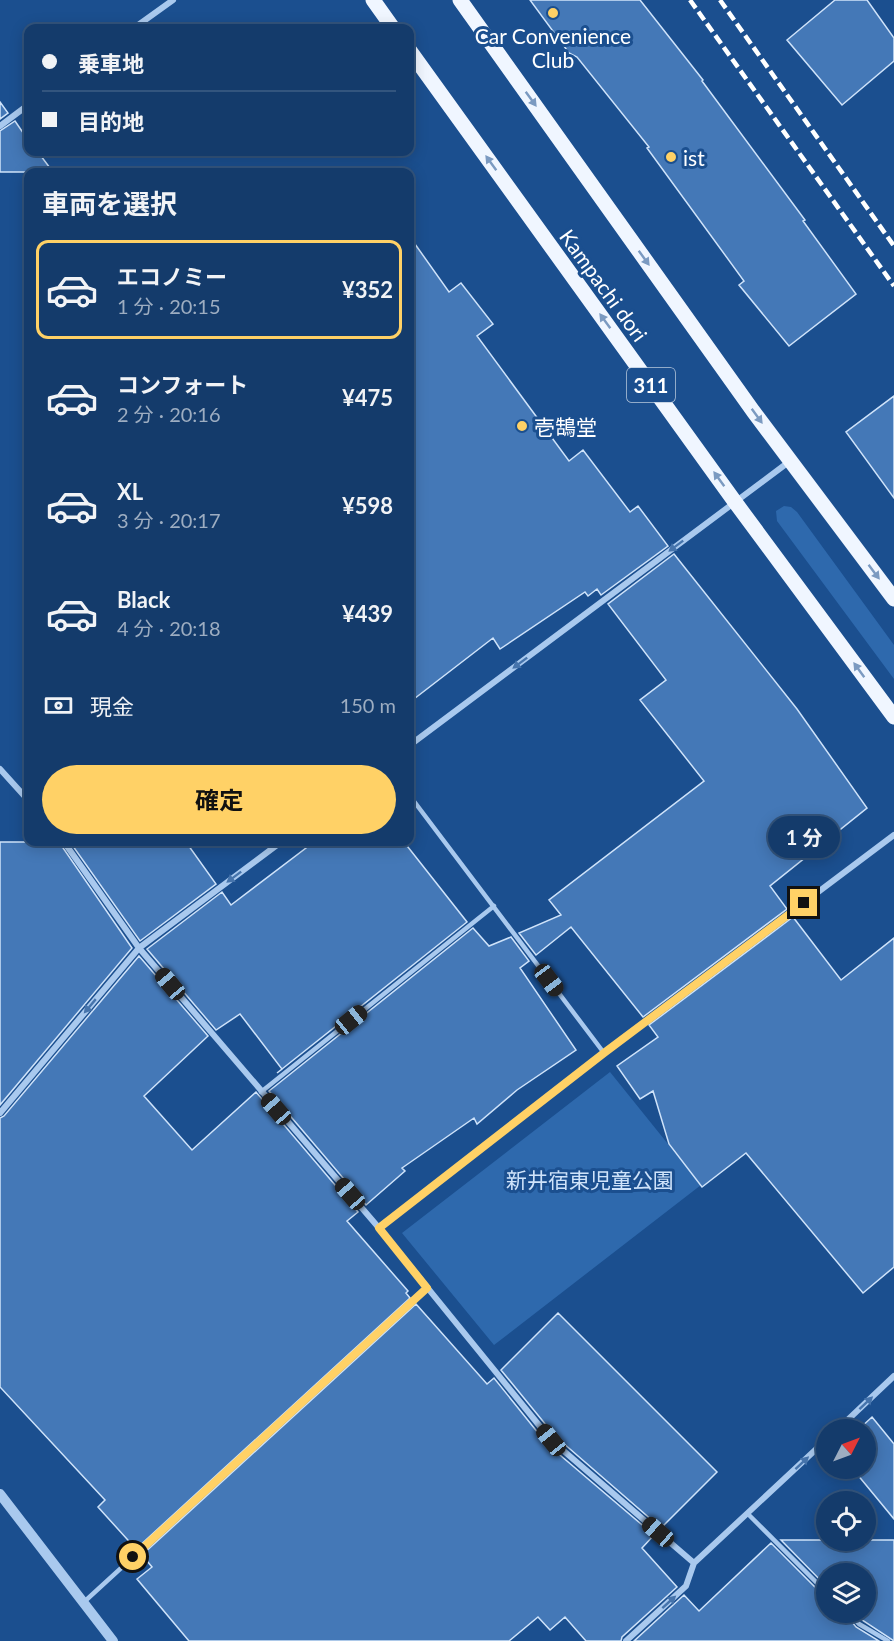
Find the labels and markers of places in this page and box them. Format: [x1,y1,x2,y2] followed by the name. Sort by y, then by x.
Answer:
[546,6,560,20] marker: Car Convenience Club
[475,23,631,72] place label: Car Convenience Club
[683,145,705,170] place label: ist
[664,150,678,164] marker: ist
[534,414,597,439] place label: 壱鵠堂
[515,419,529,433] marker: 壱鵠堂

